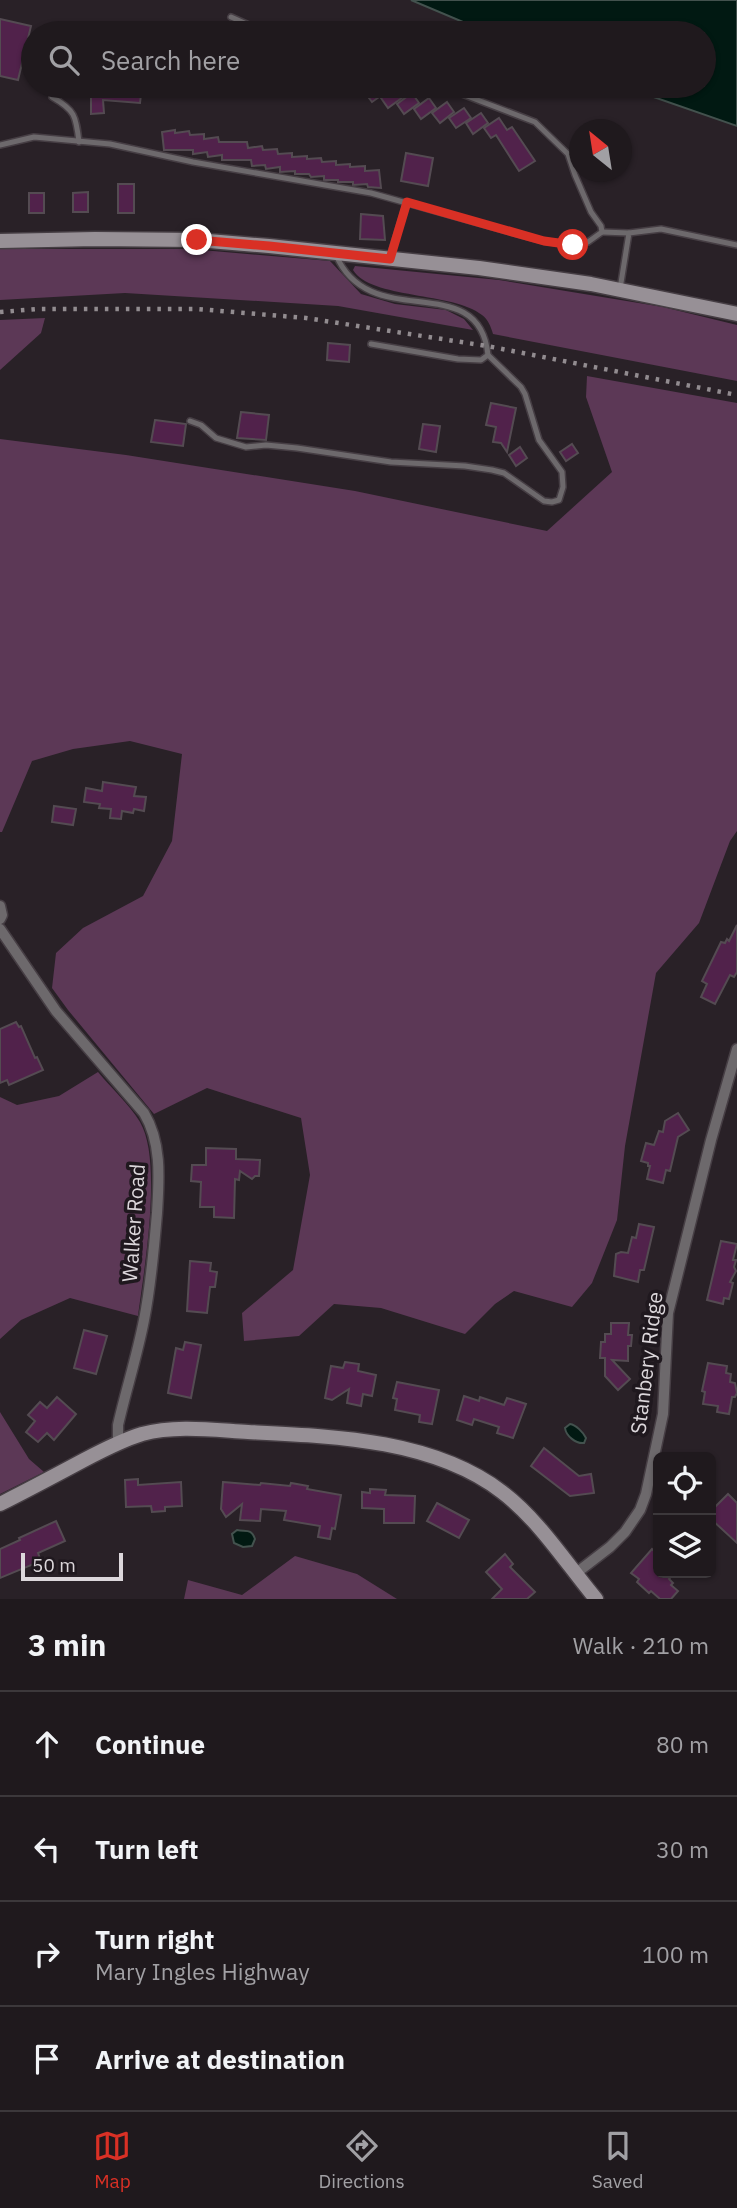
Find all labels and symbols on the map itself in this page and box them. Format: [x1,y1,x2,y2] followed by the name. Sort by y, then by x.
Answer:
[569,119,632,182] north arrow
[181,224,212,255] route end
[557,229,588,260] route start
[115,1163,151,1283] street label: Walker Road
[623,1290,669,1436] street label: Stanbery Ridge
[21,1550,122,1582] scale bar

